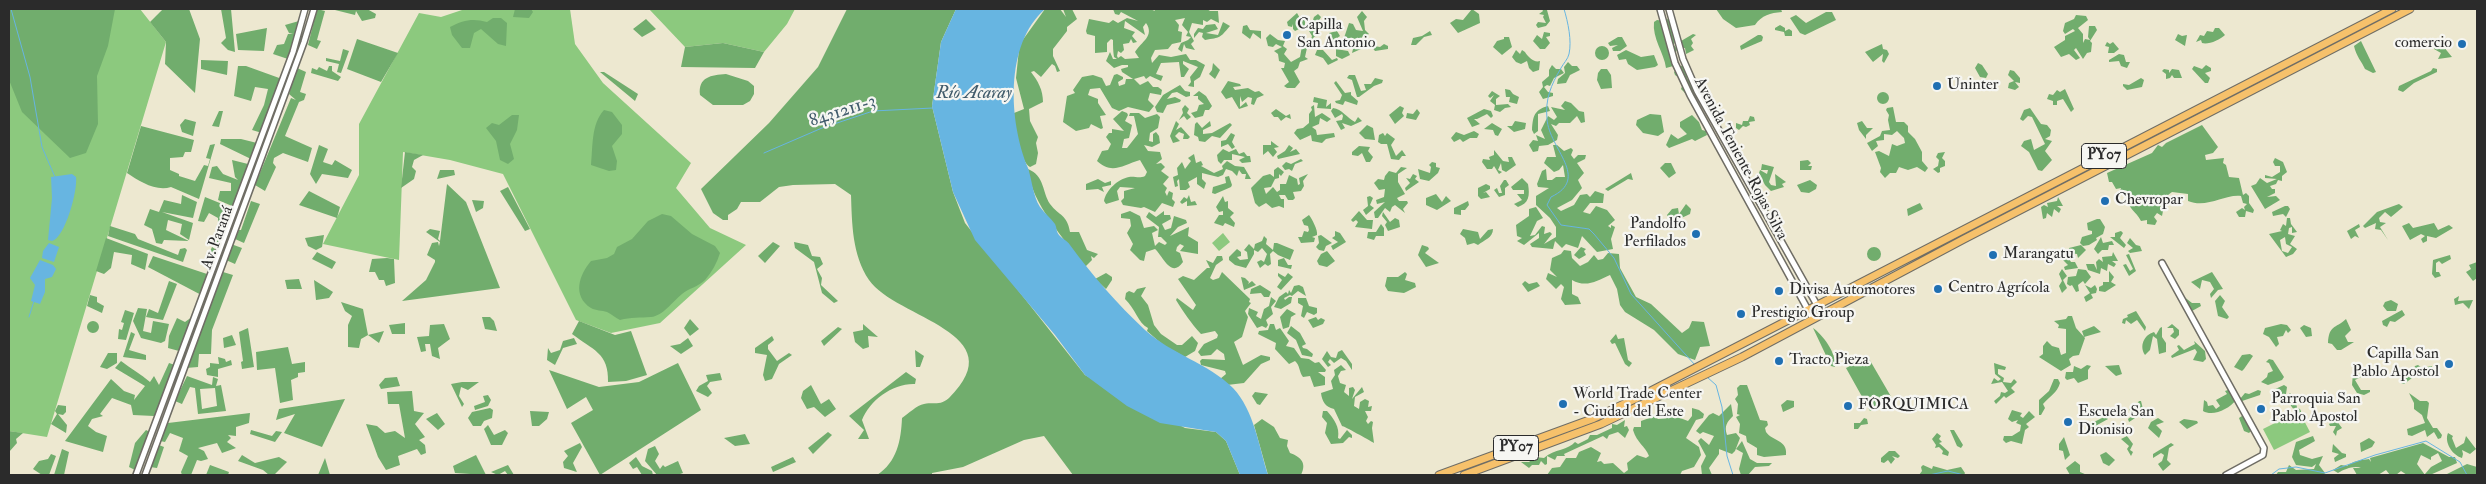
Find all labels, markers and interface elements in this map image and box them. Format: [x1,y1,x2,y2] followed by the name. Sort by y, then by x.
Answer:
[1297,16,1375,54] place label: Capilla San Antonio
[1281,29,1293,41] marker: Capilla San Antonio
[2395,34,2452,54] place label: comercio
[2456,38,2468,50] marker: comercio
[1689,74,1791,244] street label: Avenida Teniente Rojas Silva
[1947,76,1999,96] place label: Uninter
[1931,80,1943,92] marker: Uninter
[936,83,1012,105] water label: Río Acaray
[807,91,879,133] water label: 8431211-3
[2082,144,2126,168] road number: PY07
[2115,191,2183,211] place label: Chevropar
[2099,195,2111,207] marker: Chevropar
[198,204,238,272] street label: Av. Paraná
[1624,215,1686,253] place label: Pandolfo Perfilados
[1690,228,1702,240] marker: Pandolfo Perfilados
[2003,245,2074,265] place label: Marangatu
[1987,249,1999,261] marker: Marangatu
[1948,279,2050,299] place label: Centro Agrícola
[1789,281,1915,301] place label: Divisa Automotores
[1932,283,1944,295] marker: Centro Agrícola
[1773,285,1785,297] marker: Divisa Automotores
[1751,304,1854,324] place label: Prestigio Group
[1735,308,1747,320] marker: Prestigio Group
[2352,345,2439,383] place label: Capilla San Pablo Apostol
[1789,351,1869,371] place label: Tracto Pieza
[1773,355,1785,367] marker: Tracto Pieza
[2443,358,2455,370] marker: Capilla San Pablo Apostol
[1573,385,1702,423] place label: World Trade Center - Ciudad del Este
[2271,390,2361,428] place label: Parroquia San Pablo Apostol
[1858,396,1969,416] place label: FORQUIMICA
[1557,398,1569,410] marker: World Trade Center - Ciudad del Este
[1842,400,1854,412] marker: FORQUIMICA
[2078,403,2154,441] place label: Escuela San Dionisio
[2255,403,2267,415] marker: Parroquia San Pablo Apostol
[2062,416,2074,428] marker: Escuela San Dionisio
[1494,436,1538,460] road number: PY07

